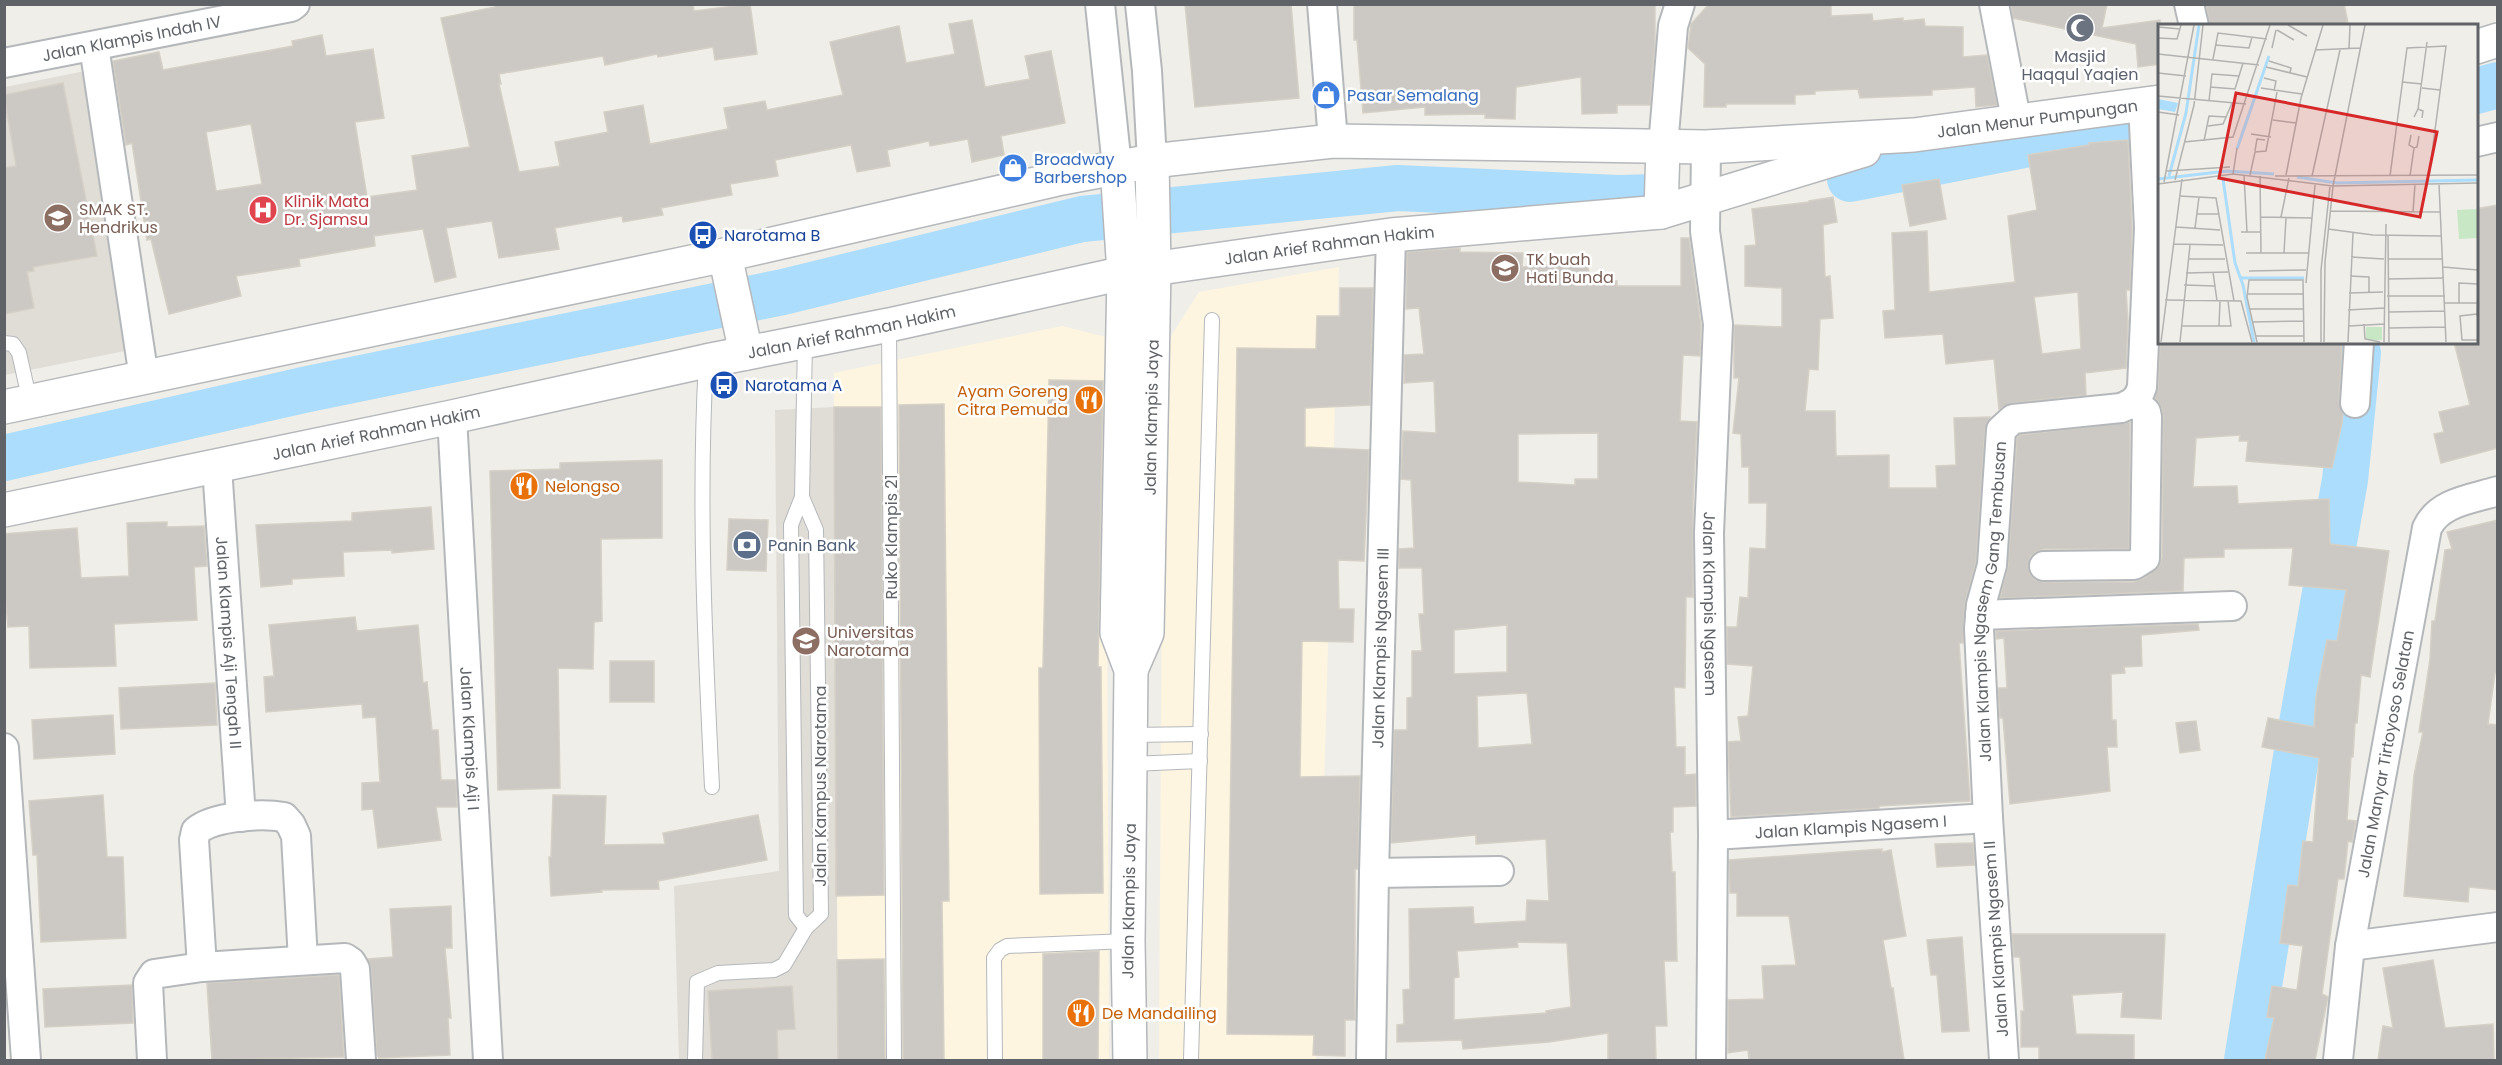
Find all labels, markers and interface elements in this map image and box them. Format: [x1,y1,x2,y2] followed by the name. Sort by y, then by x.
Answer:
[40,9,223,67] street label: Jalan Klampis Indah IV
[2064,12,2096,44] mosque icon: Masjid Haqqul Yaqien
[2158,24,2478,344] inset map
[2021,45,2139,86] place label: Masjid Haqqul Yaqien
[1310,79,1342,111] shop icon: Pasar Semalang
[1347,84,1479,107] place label: Pasar Semalang
[1935,94,2139,143] street label: Jalan Menur Pumpungan
[1034,148,1127,189] place label: Broadway Barbershop
[997,152,1029,184] shop icon: Broadway Barbershop
[284,190,369,231] place label: Klinik Mata Dr. Sjamsu
[247,194,279,226] hospital icon: Klinik Mata Dr. Sjamsu
[79,198,158,239] place label: SMAK ST. Hendrikus
[42,202,74,234] school or university icon: SMAK ST. Hendrikus
[687,219,719,251] bus stop icon: Narotama B
[1223,220,1435,270] street label: Jalan Arief Rahman Hakim
[724,224,820,247] place label: Narotama B
[1526,248,1614,289] place label: TK buah Hati Bunda
[1489,252,1521,284] school or university icon: TK buah Hati Bunda
[745,299,958,364] street label: Jalan Arief Rahman Hakim
[1138,339,1164,496] street label: Jalan Klampis Jaya
[708,369,740,401] bus stop icon: Narotama A
[745,374,842,397] place label: Narotama A
[957,380,1068,421] place label: Ayam Goreng Citra Pemuda
[1073,384,1105,416] restaurant icon: Ayam Goreng Citra Pemuda
[270,400,482,466] street label: Jalan Arief Rahman Hakim
[1967,440,2012,763] street label: Jalan Klampis Ngasem Gang Tembusan
[508,470,540,502] restaurant icon: Nelongso
[880,474,903,600] street label: Ruko Klampis 21
[545,475,620,498] place label: Nelongso
[1697,511,1723,696] street label: Jalan Klampis Ngasem
[731,529,763,561] bank icon: Panin Bank
[768,534,857,557] place label: Panin Bank
[210,536,248,749] street label: Jalan Klampis Aji Tengah II
[1366,548,1394,749] street label: Jalan Klampis Ngasem III
[827,621,914,662] place label: Universitas Narotama
[790,625,822,657] school or university icon: Universitas Narotama
[2351,628,2419,880] street label: Jalan Manyar Tirtoyoso Selatan
[454,666,486,811] street label: Jalan Klampis Aji I
[809,685,832,887] street label: Jalan Kampus Narotama
[1754,809,1948,844] street label: Jalan Klampis Ngasem I
[1116,823,1142,979] street label: Jalan Klampis Jaya
[1978,840,2014,1038] street label: Jalan Klampis Ngasem II
[1065,997,1097,1029] restaurant icon: De Mandailing
[1102,1002,1217,1025] place label: De Mandailing

